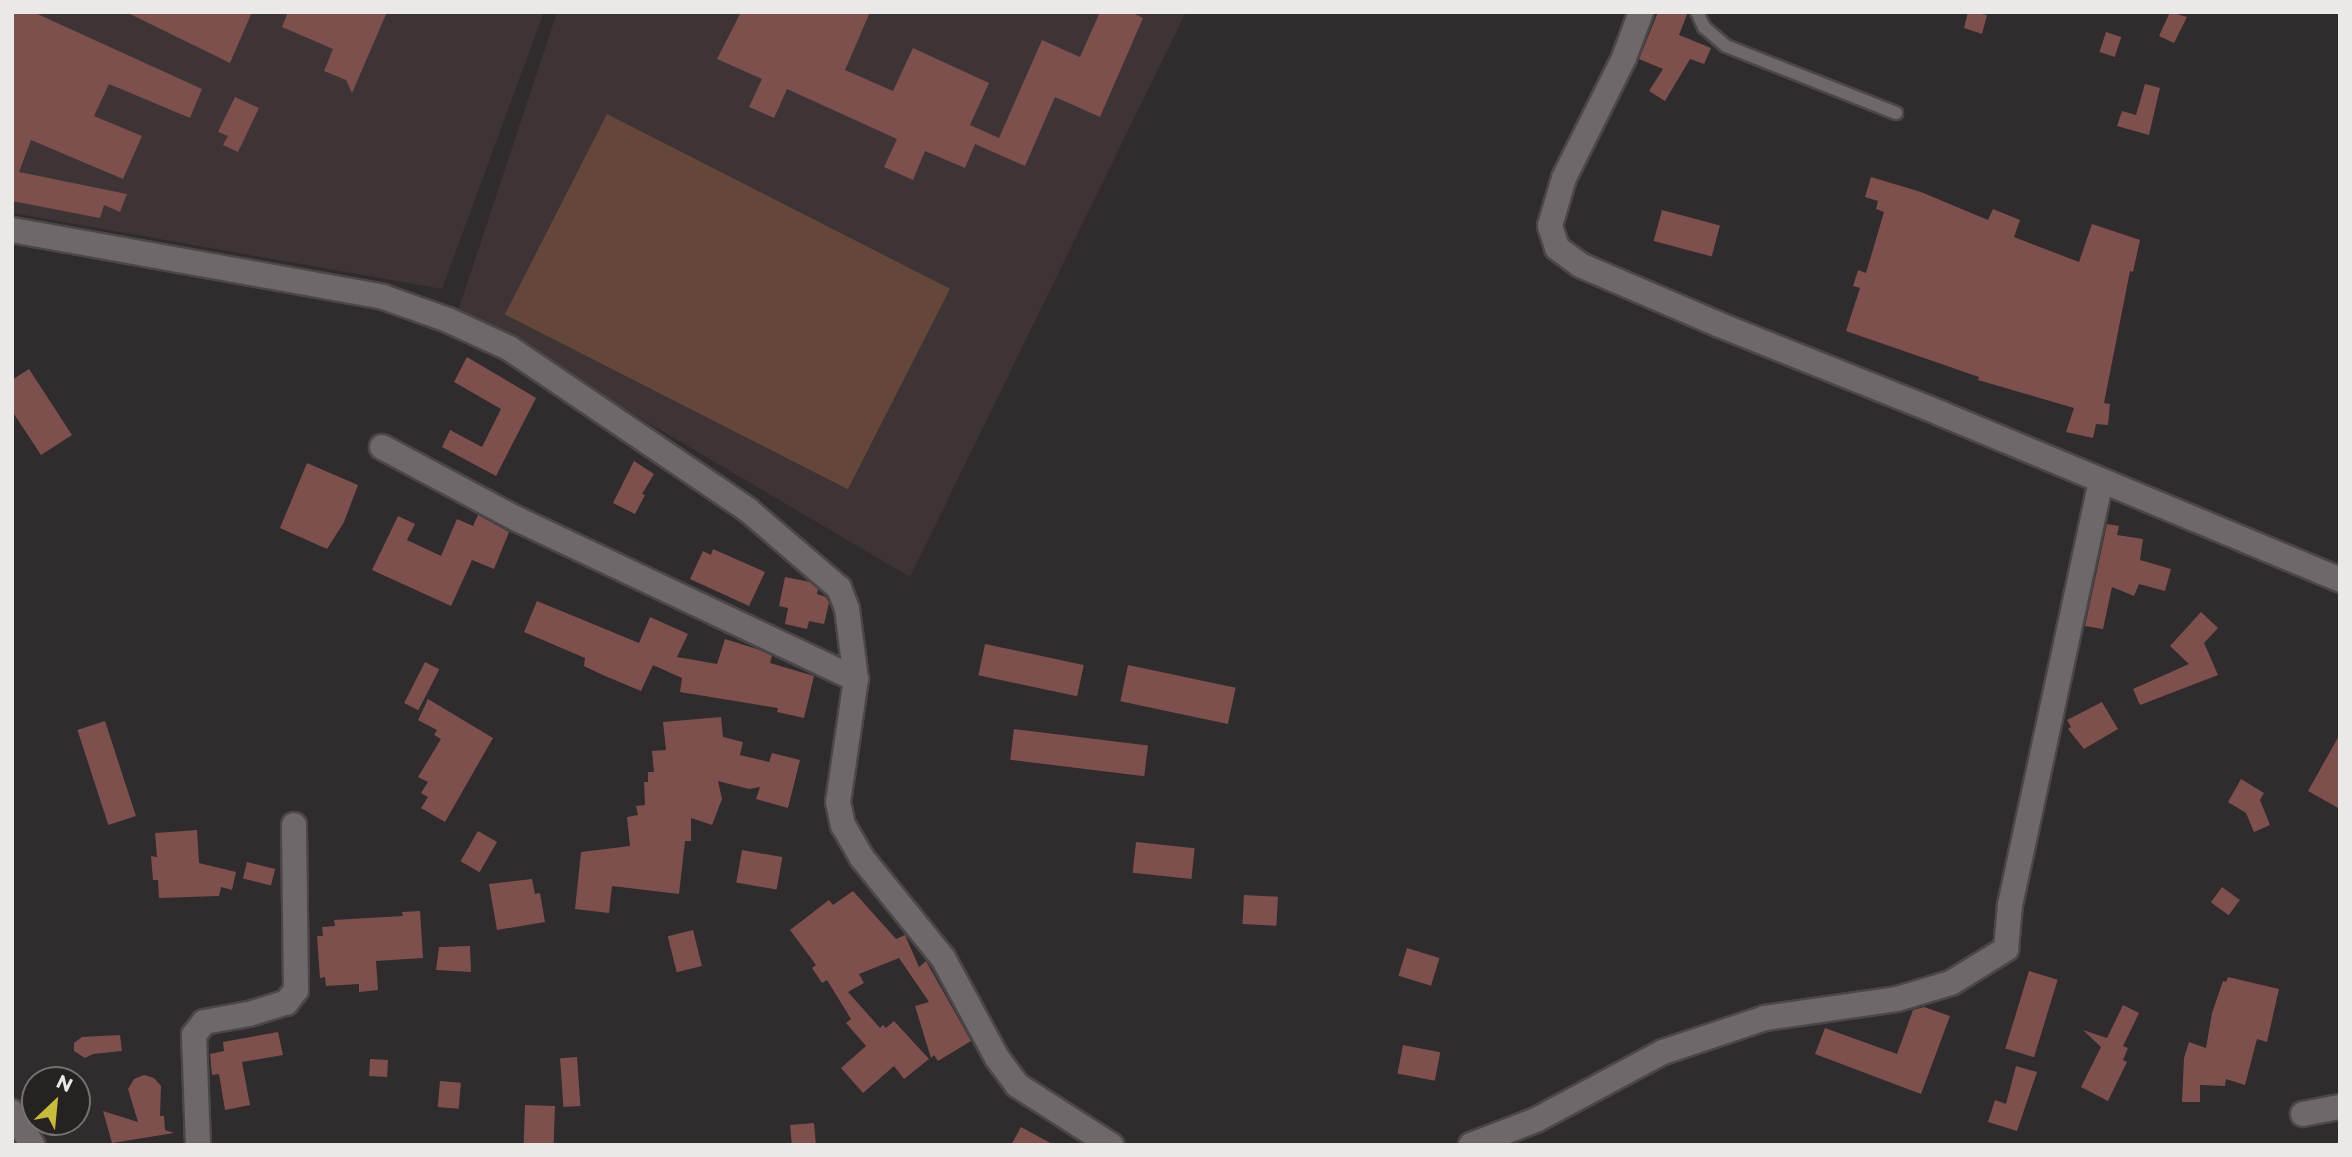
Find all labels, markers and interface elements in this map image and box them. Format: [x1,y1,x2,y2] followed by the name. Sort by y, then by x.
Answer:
[21,1066,91,1136] north arrow
[53,1070,76,1097] text: N

